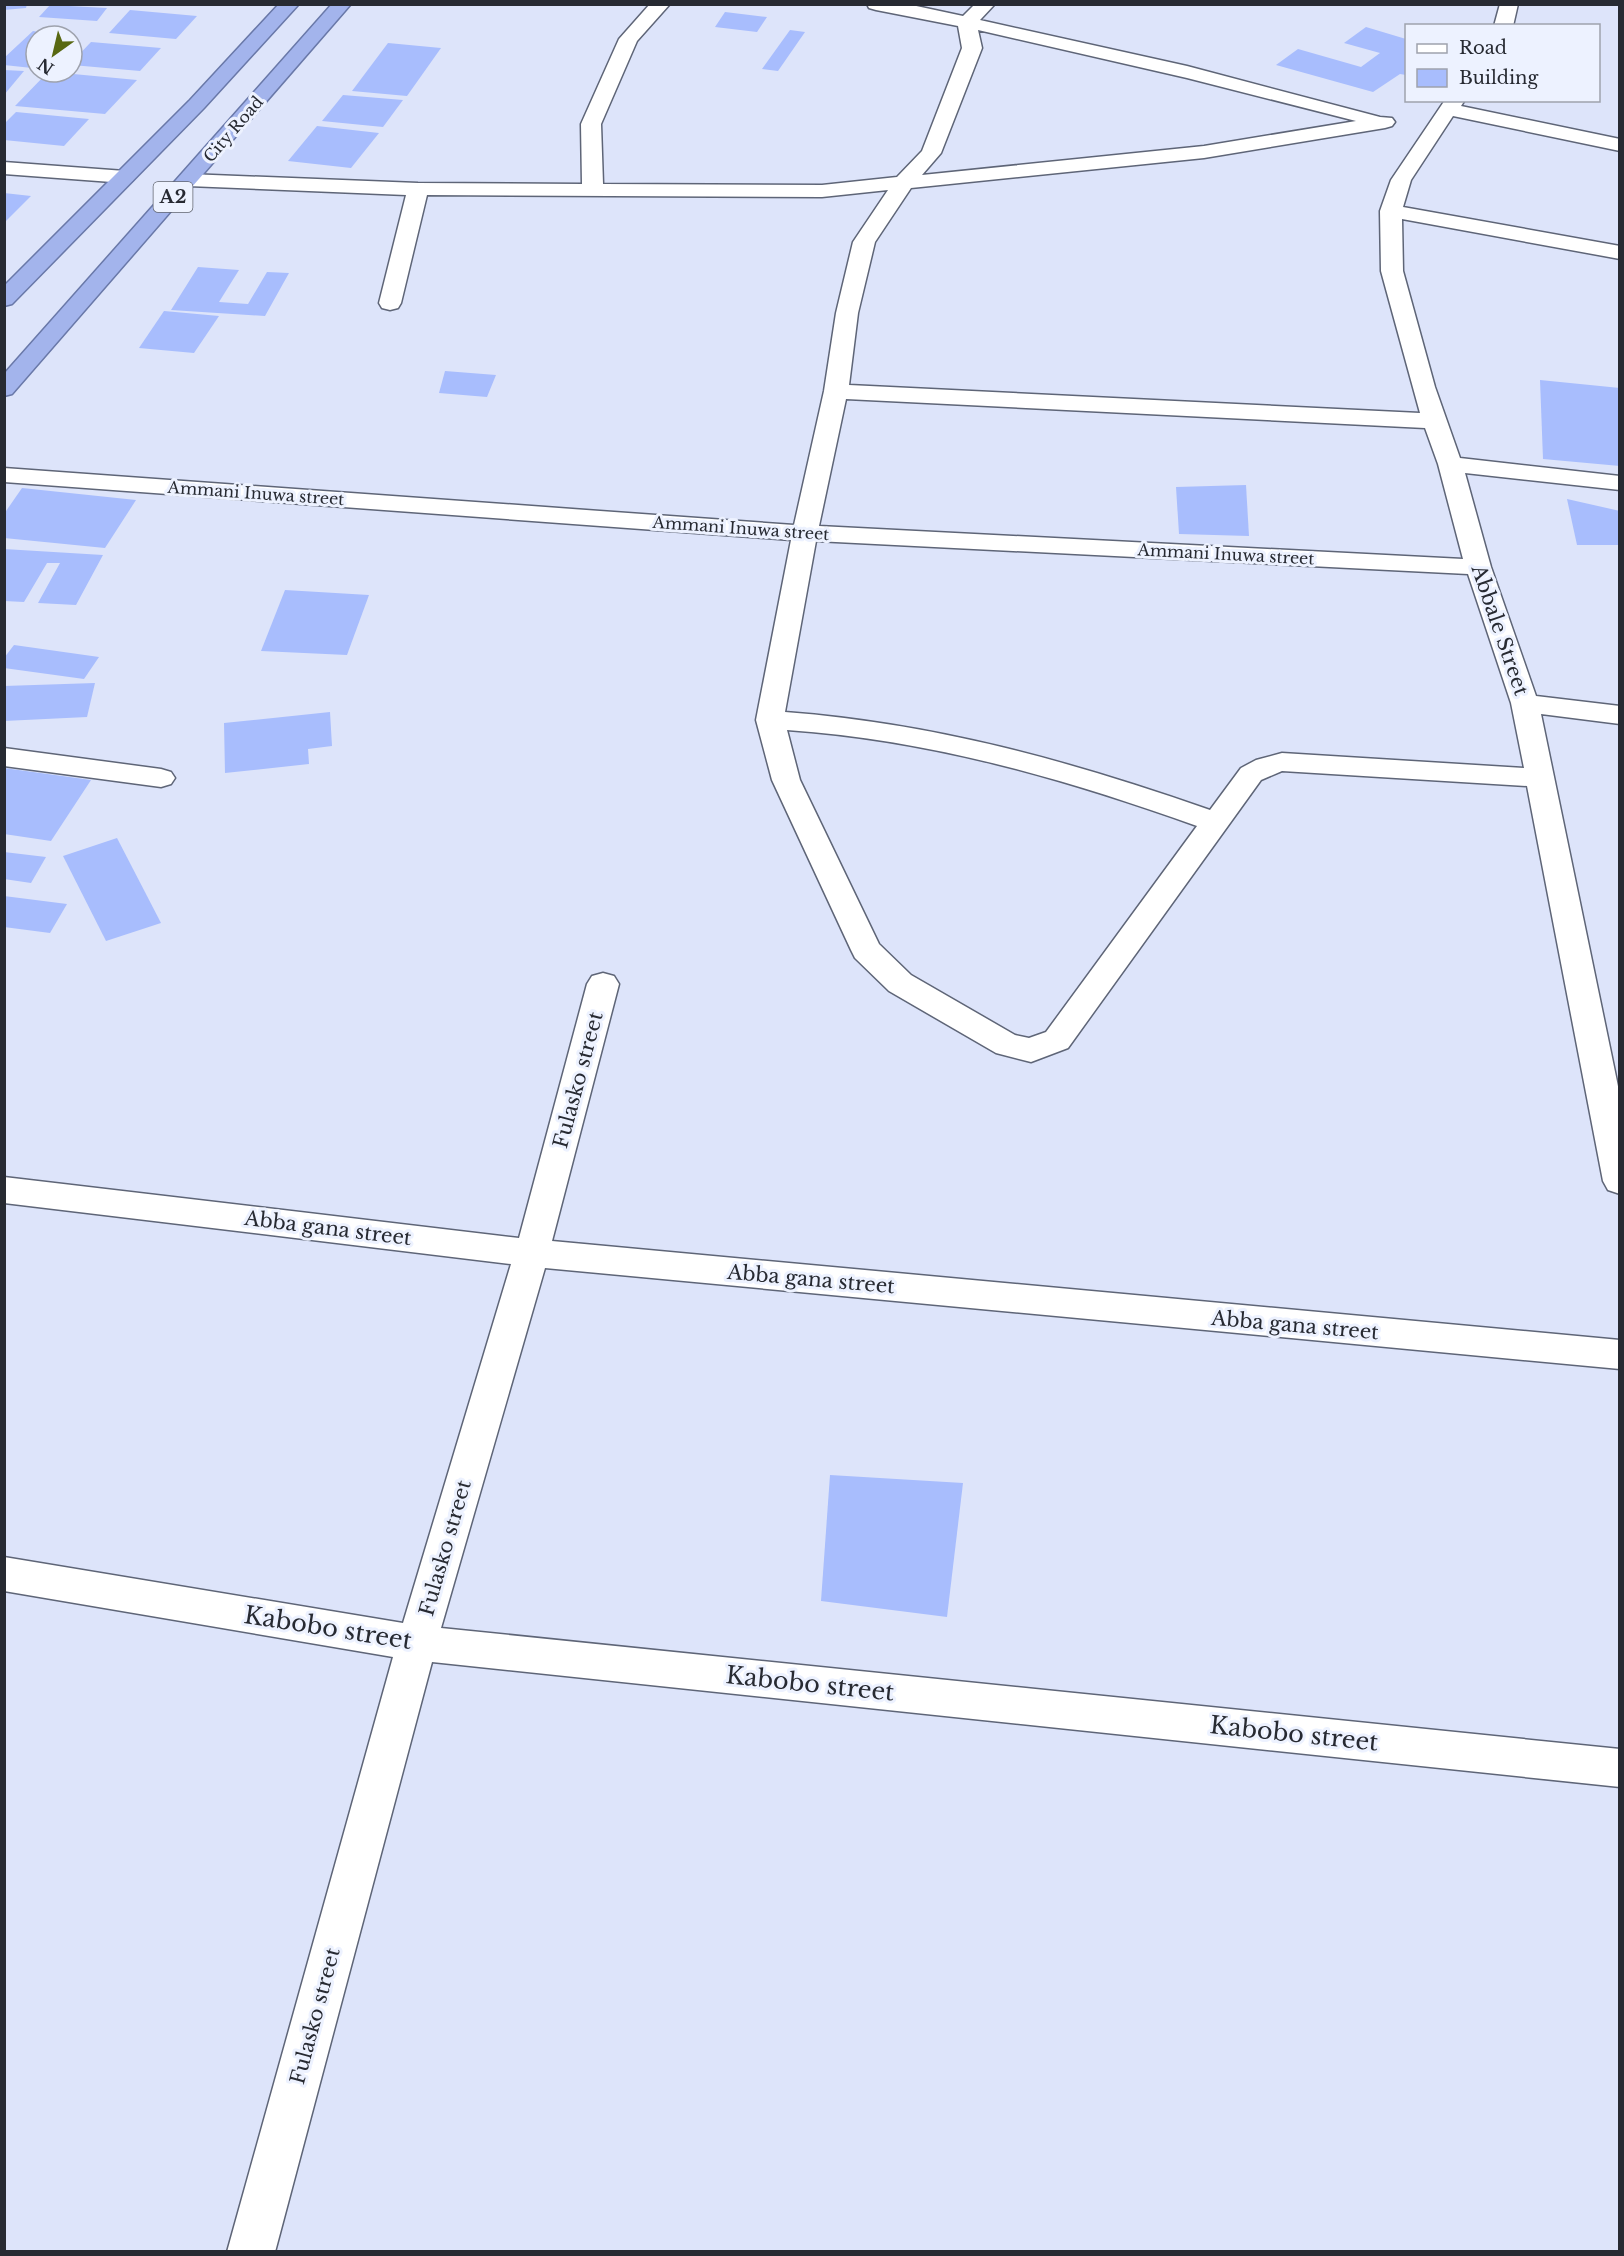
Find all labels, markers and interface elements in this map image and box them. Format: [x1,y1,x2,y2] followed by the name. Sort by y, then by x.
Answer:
[24,24,84,84] north arrow
[1405,24,1600,102] legend
[1459,37,1507,59] text: Road
[34,54,57,79] text: N
[1459,67,1538,89] text: Building
[199,92,267,166] street label: City Road
[154,182,192,212] road number: A2
[166,477,345,509] street label: Ammani Inuwa street
[651,512,830,544] street label: Ammani Inuwa street
[1136,539,1315,569] street label: Ammani Inuwa street
[1466,561,1534,699] street label: Abbale Street
[548,1009,608,1151] street label: Fulasko street
[242,1206,413,1250] street label: Abba gana street
[725,1260,896,1298] street label: Abba gana street
[1209,1306,1380,1344] street label: Abba gana street
[414,1477,476,1619] street label: Fulasko street
[242,1600,414,1655] street label: Kabobo street
[724,1660,896,1707] street label: Kabobo street
[1208,1710,1380,1757] street label: Kabobo street
[285,1945,345,2087] street label: Fulasko street

